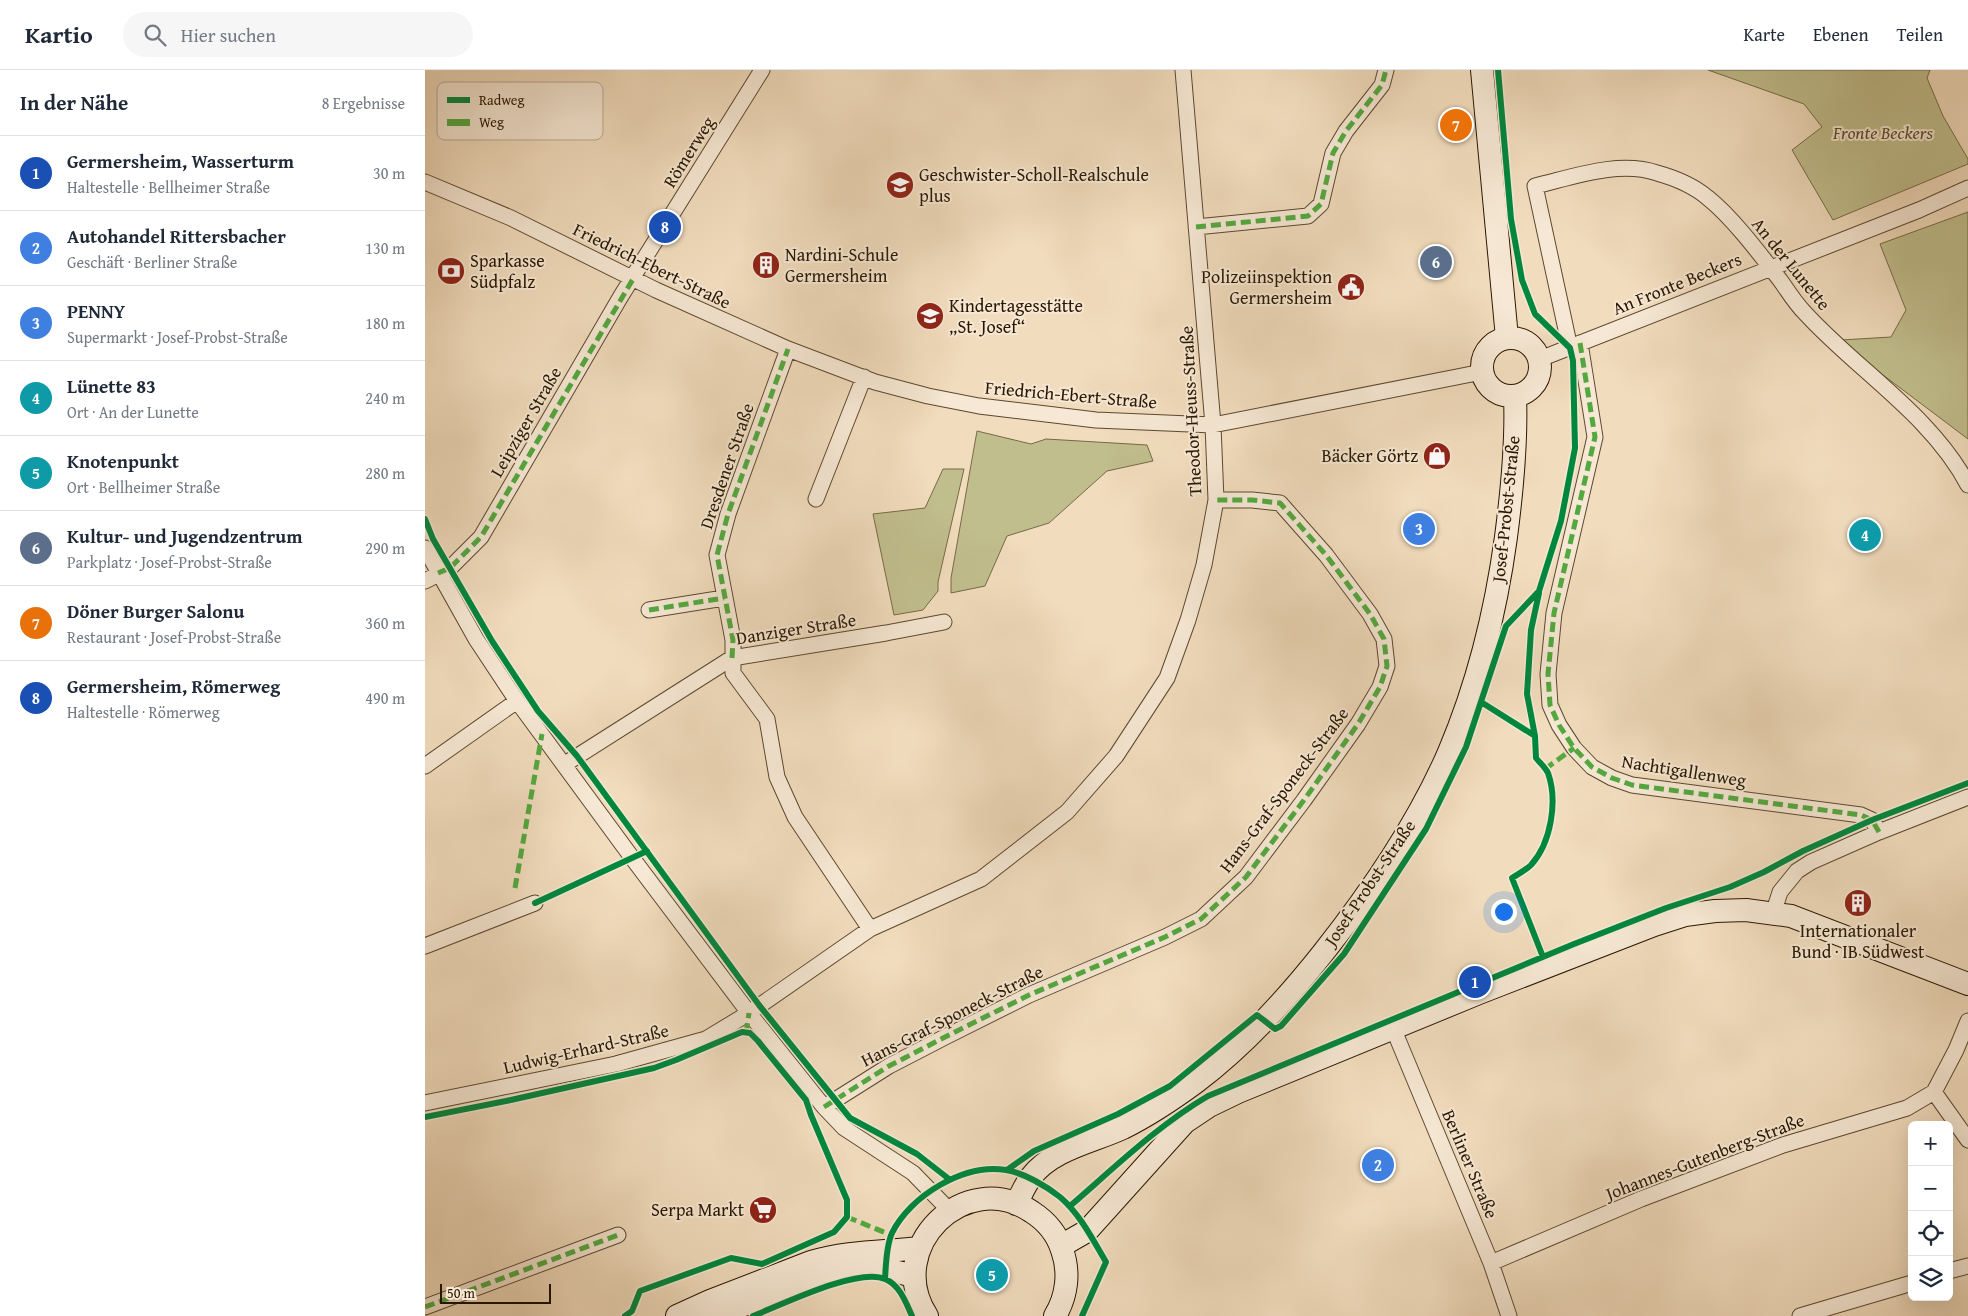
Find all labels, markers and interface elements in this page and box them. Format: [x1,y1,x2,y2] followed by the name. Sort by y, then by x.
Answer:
[123,12,473,57] search box
[25,17,93,52] text: Kartio
[141,21,169,49] icon: search
[181,21,276,49] text: Hier suchen
[1744,21,1785,48] text: Karte
[1813,21,1869,48] text: Ebenen
[1897,21,1943,48] text: Teilen
[437,82,603,140] legend
[20,87,128,118] text: In der Nähe
[479,90,524,110] text: Radweg
[322,91,405,115] text: 8 Ergebnisse
[1440,106,1472,144] pin: 7
[656,111,721,193] street label: Römerweg
[479,112,504,132] text: Weg
[1832,119,1933,146] park label: Fronte Beckers
[67,147,294,175] text: Germersheim, Wasserturm
[32,161,40,185] text: 1
[373,161,405,185] text: 30 m
[919,161,1149,209] place label: Geschwister-Scholl-Realschule plus
[885,170,915,200] school or university icon: Geschwister-Scholl-Realschule plus
[67,175,270,199] text: Haltestelle · Bellheimer Straße
[649,208,681,246] pin: 8
[1745,211,1837,316] street label: An der Lunette
[569,216,736,315] street label: Friedrich-Ebert-Straße
[67,222,286,250] text: Autohandel Rittersbacher
[32,236,40,260] text: 2
[365,236,405,260] text: 130 m
[785,241,898,289] place label: Nardini-Schule Germersheim
[1420,243,1452,281] pin: 6
[1608,245,1745,322] street label: An Fronte Beckers
[470,247,545,295] place label: Sparkasse Südpfalz
[67,250,237,274] text: Geschäft · Berliner Straße
[751,250,781,280] building icon: Nardini-Schule Germersheim
[436,256,466,286] bank icon: Sparkasse Südpfalz
[1201,263,1332,311] place label: Polizeiinspektion Germersheim
[1336,272,1366,302] public building icon: Polizeiinspektion Germersheim
[949,292,1083,340] place label: Kindertagesstätte „St. Josef“
[67,297,125,325] text: PENNY
[915,301,945,331] school or university icon: Kindertagesstätte „St. Josef“
[32,311,40,335] text: 3
[365,311,405,335] text: 180 m
[67,325,288,349] text: Supermarkt · Josef-Probst-Straße
[1173,325,1208,497] street label: Theodor-Heuss-Straße
[483,361,568,482] street label: Leipziger Straße
[67,372,156,400] text: Lünette 83
[984,374,1158,415] street label: Friedrich-Ebert-Straße
[32,386,40,410] text: 4
[365,386,405,410] text: 240 m
[692,399,761,532] street label: Dresdener Straße
[67,400,199,424] text: Ort · An der Lunette
[1484,434,1527,586] street label: Josef-Probst-Straße
[1422,441,1452,471] shop icon: Bäcker Görtz
[1322,442,1418,469] place label: Bäcker Görtz
[67,447,179,475] text: Knotenpunkt
[32,461,40,485] text: 5
[365,461,405,485] text: 280 m
[67,475,220,499] text: Ort · Bellheimer Straße
[1403,510,1435,548] pin: 3
[1849,516,1881,554] pin: 4
[67,522,303,550] text: Kultur- und Jugendzentrum
[32,536,40,560] text: 6
[365,536,405,560] text: 290 m
[67,550,272,574] text: Parkplatz · Josef-Probst-Straße
[67,597,244,625] text: Döner Burger Salonu
[734,606,858,651] street label: Danziger Straße
[32,611,40,635] text: 7
[365,611,405,635] text: 360 m
[67,625,281,649] text: Restaurant · Josef-Probst-Straße
[67,672,280,700] text: Germersheim, Römerweg
[32,686,40,710] text: 8
[365,686,405,710] text: 490 m
[67,700,220,724] text: Haltestelle · Römerweg
[1212,701,1355,878] street label: Hans-Graf-Sponeck-Straße
[1620,747,1748,794] street label: Nachtigallenweg
[1316,814,1422,953] street label: Josef-Probst-Straße
[1843,888,1873,918] building icon: Internationaler Bund · IB Südwest
[1491,899,1517,925] your location
[1792,917,1925,965] place label: Internationaler Bund · IB Südwest
[856,958,1048,1073] street label: Hans-Graf-Sponeck-Straße
[1459,963,1491,1001] pin: 1
[500,1016,671,1081] street label: Ludwig-Erhard-Straße
[1435,1105,1506,1222] street label: Berliner Straße
[1600,1106,1808,1208] street label: Johannes-Gutenberg-Straße
[1908,1121,1953,1301] map controls
[1908,1121,1953,1166] button: +
[1362,1146,1394,1184] pin: 2
[1908,1166,1953,1211] button: −
[748,1195,778,1225] supermarket icon: Serpa Markt
[651,1196,745,1223] place label: Serpa Markt
[1908,1211,1953,1256] button: locate
[976,1256,1008,1294] pin: 5
[1908,1256,1953,1301] button: layers
[440,1281,551,1304] scale bar
[447,1283,475,1303] text: 50 m

